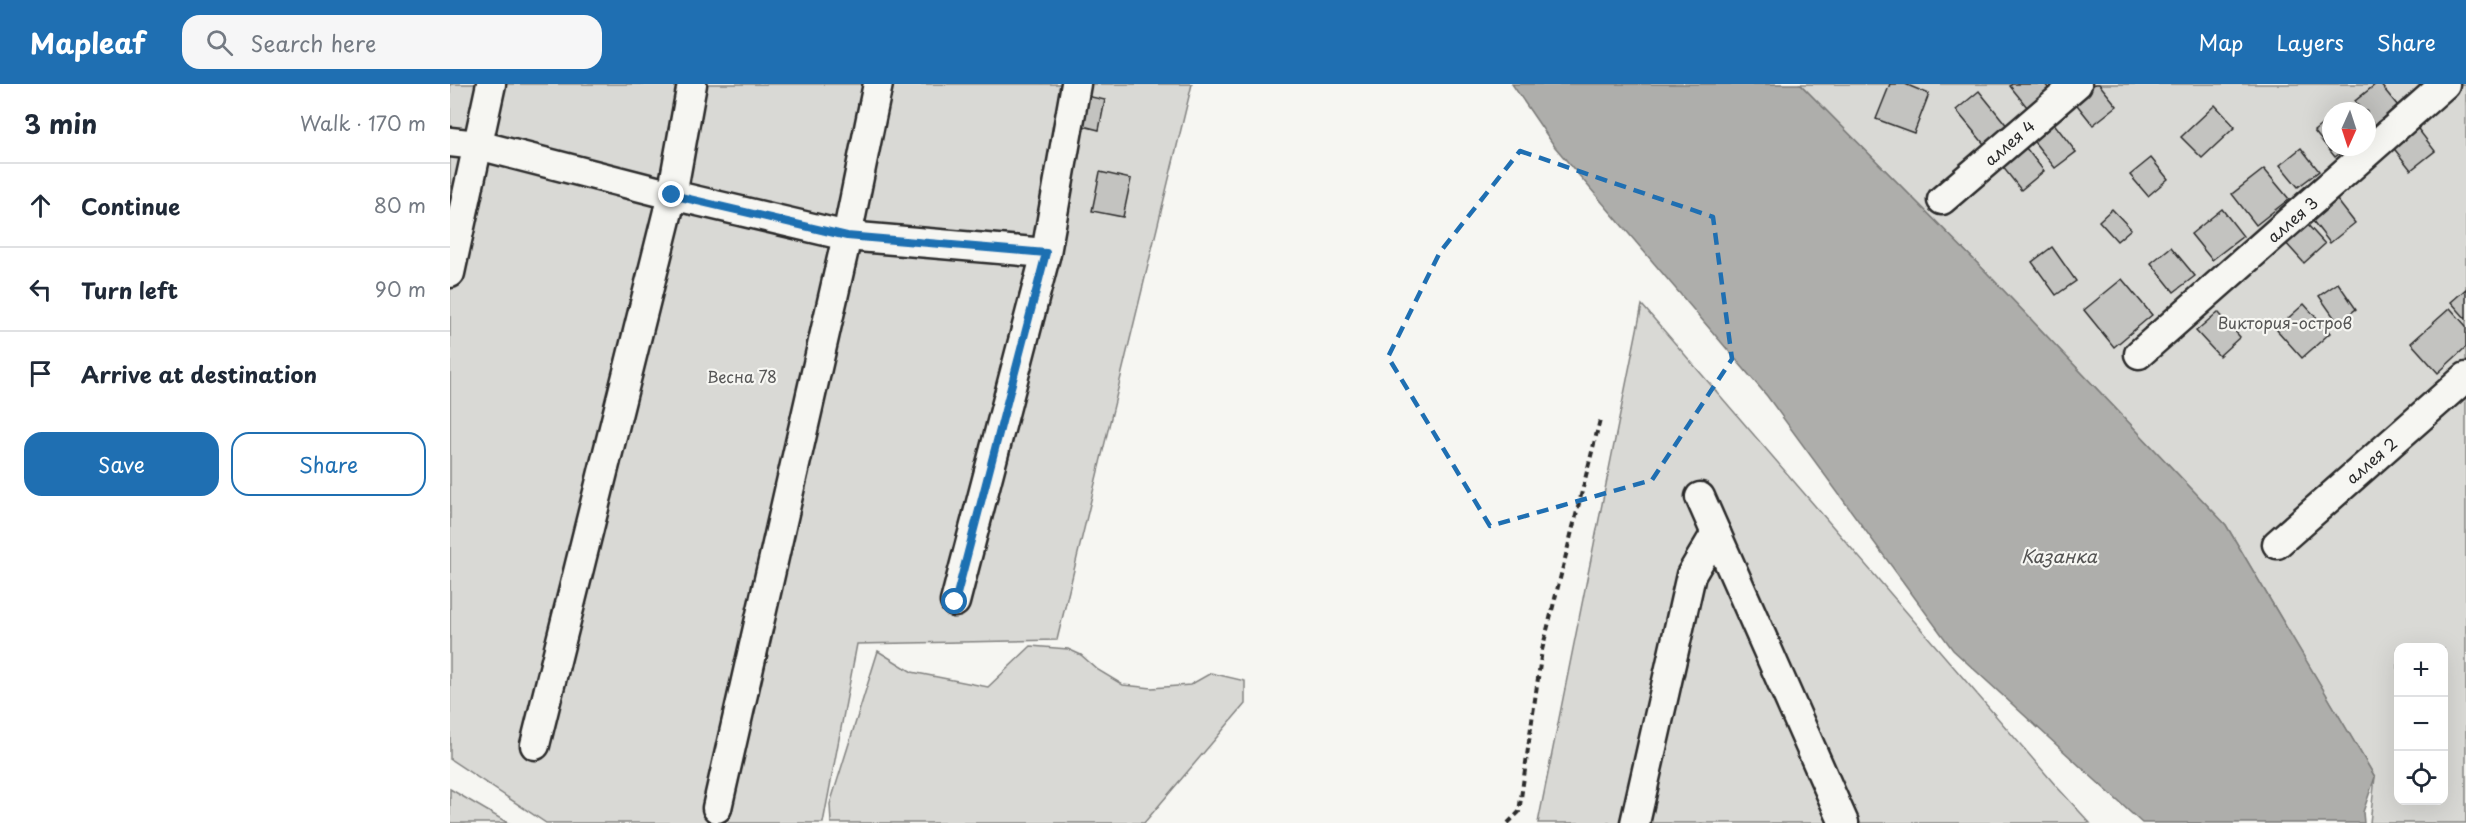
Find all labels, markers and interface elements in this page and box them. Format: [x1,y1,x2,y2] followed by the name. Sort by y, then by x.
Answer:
[182,15,602,69] search box
[30,21,146,64] text: Mapleaf
[203,26,236,59] icon: search
[251,26,376,59] text: Search here
[2199,26,2243,58] text: Map
[2276,26,2344,58] text: Layers
[2377,26,2436,58] text: Share
[2322,102,2376,156] north arrow
[24,104,97,143] text: 3 min
[300,108,426,138] text: Walk · 170 m
[1978,113,2040,171] street label: аллея 4
[658,181,684,207] route end
[24,189,57,222] icon: ahead
[81,189,180,222] text: Continue
[374,190,426,220] text: 80 m
[2261,190,2323,248] street label: аллея 3
[24,273,57,306] icon: left
[81,273,178,306] text: Turn left
[375,274,426,304] text: 90 m
[2218,310,2352,334] park label: Виктория-остров
[24,357,57,390] icon: arrive
[81,357,317,390] text: Arrive at destination
[707,364,777,388] park label: Весна 78
[2340,431,2402,489] street label: аллея 2
[24,432,219,496] button: Save
[231,432,426,496] button: Share
[2021,542,2098,569] water label: Казанка
[941,588,967,614] route start
[2394,643,2448,805] map controls
[2394,643,2448,697] button: +
[2394,697,2448,751] button: −
[2394,751,2448,805] button: locate

